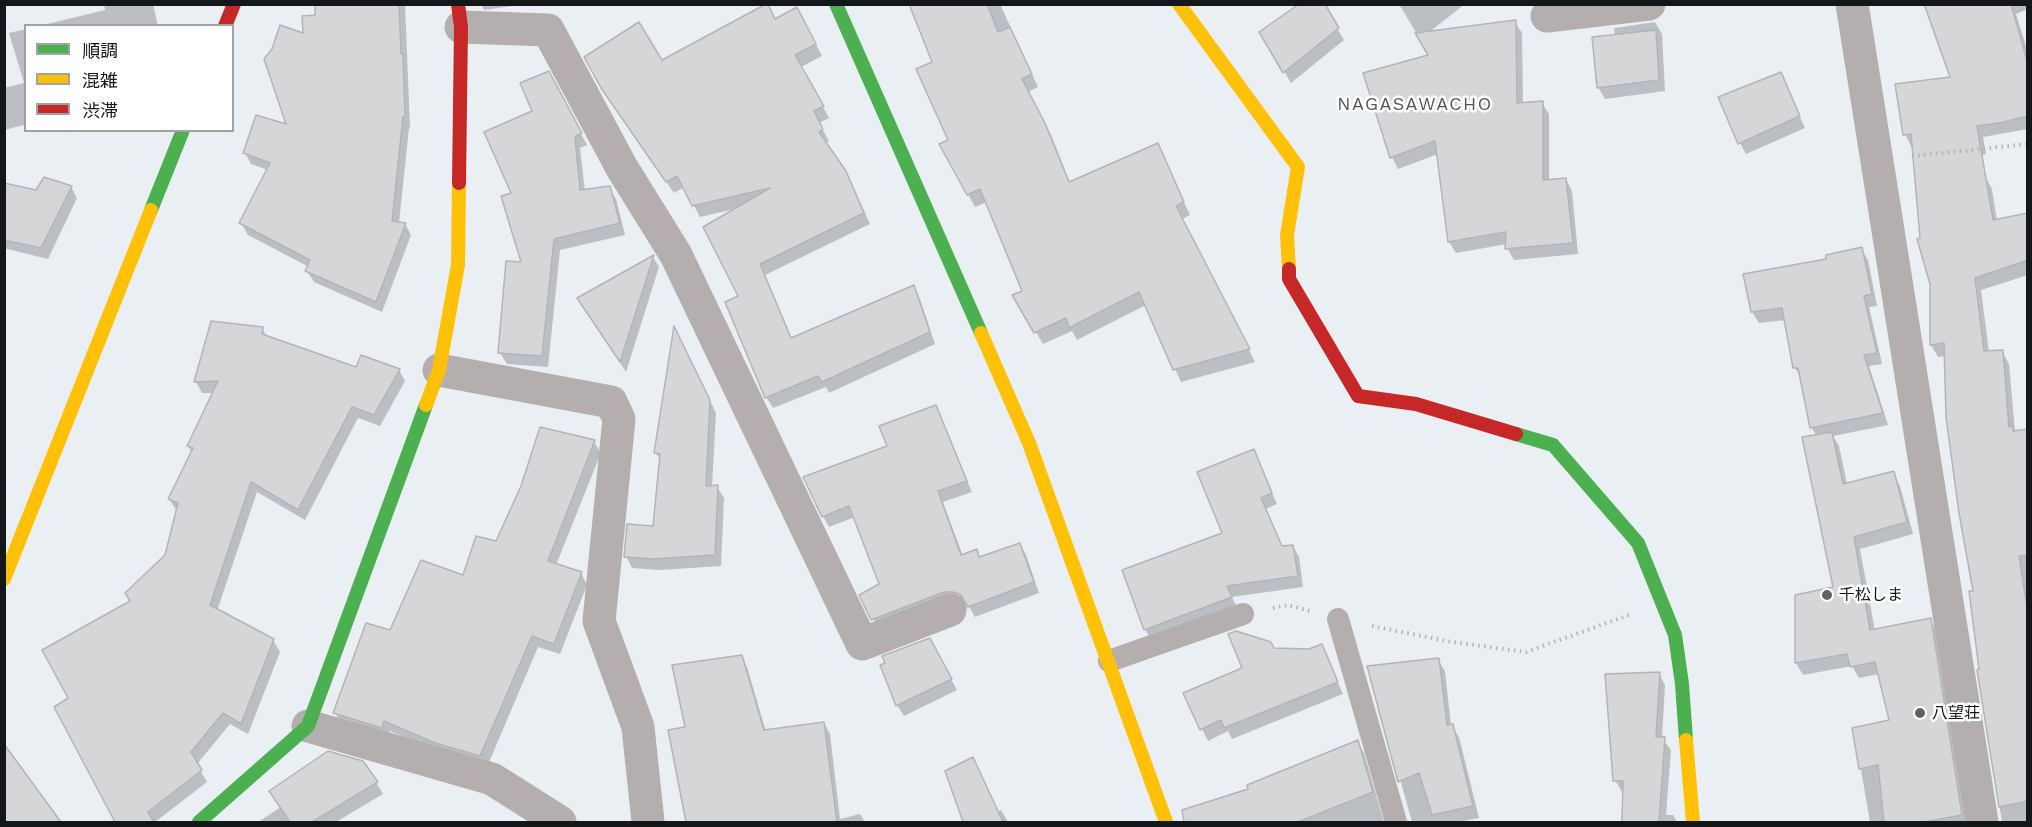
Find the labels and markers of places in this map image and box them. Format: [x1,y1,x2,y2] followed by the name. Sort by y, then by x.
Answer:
[1839,585,1903,605] place label: 千松しま
[1820,588,1834,602] marker: 千松しま
[1932,703,1980,723] place label: 八望荘
[1913,706,1927,720] marker: 八望荘

